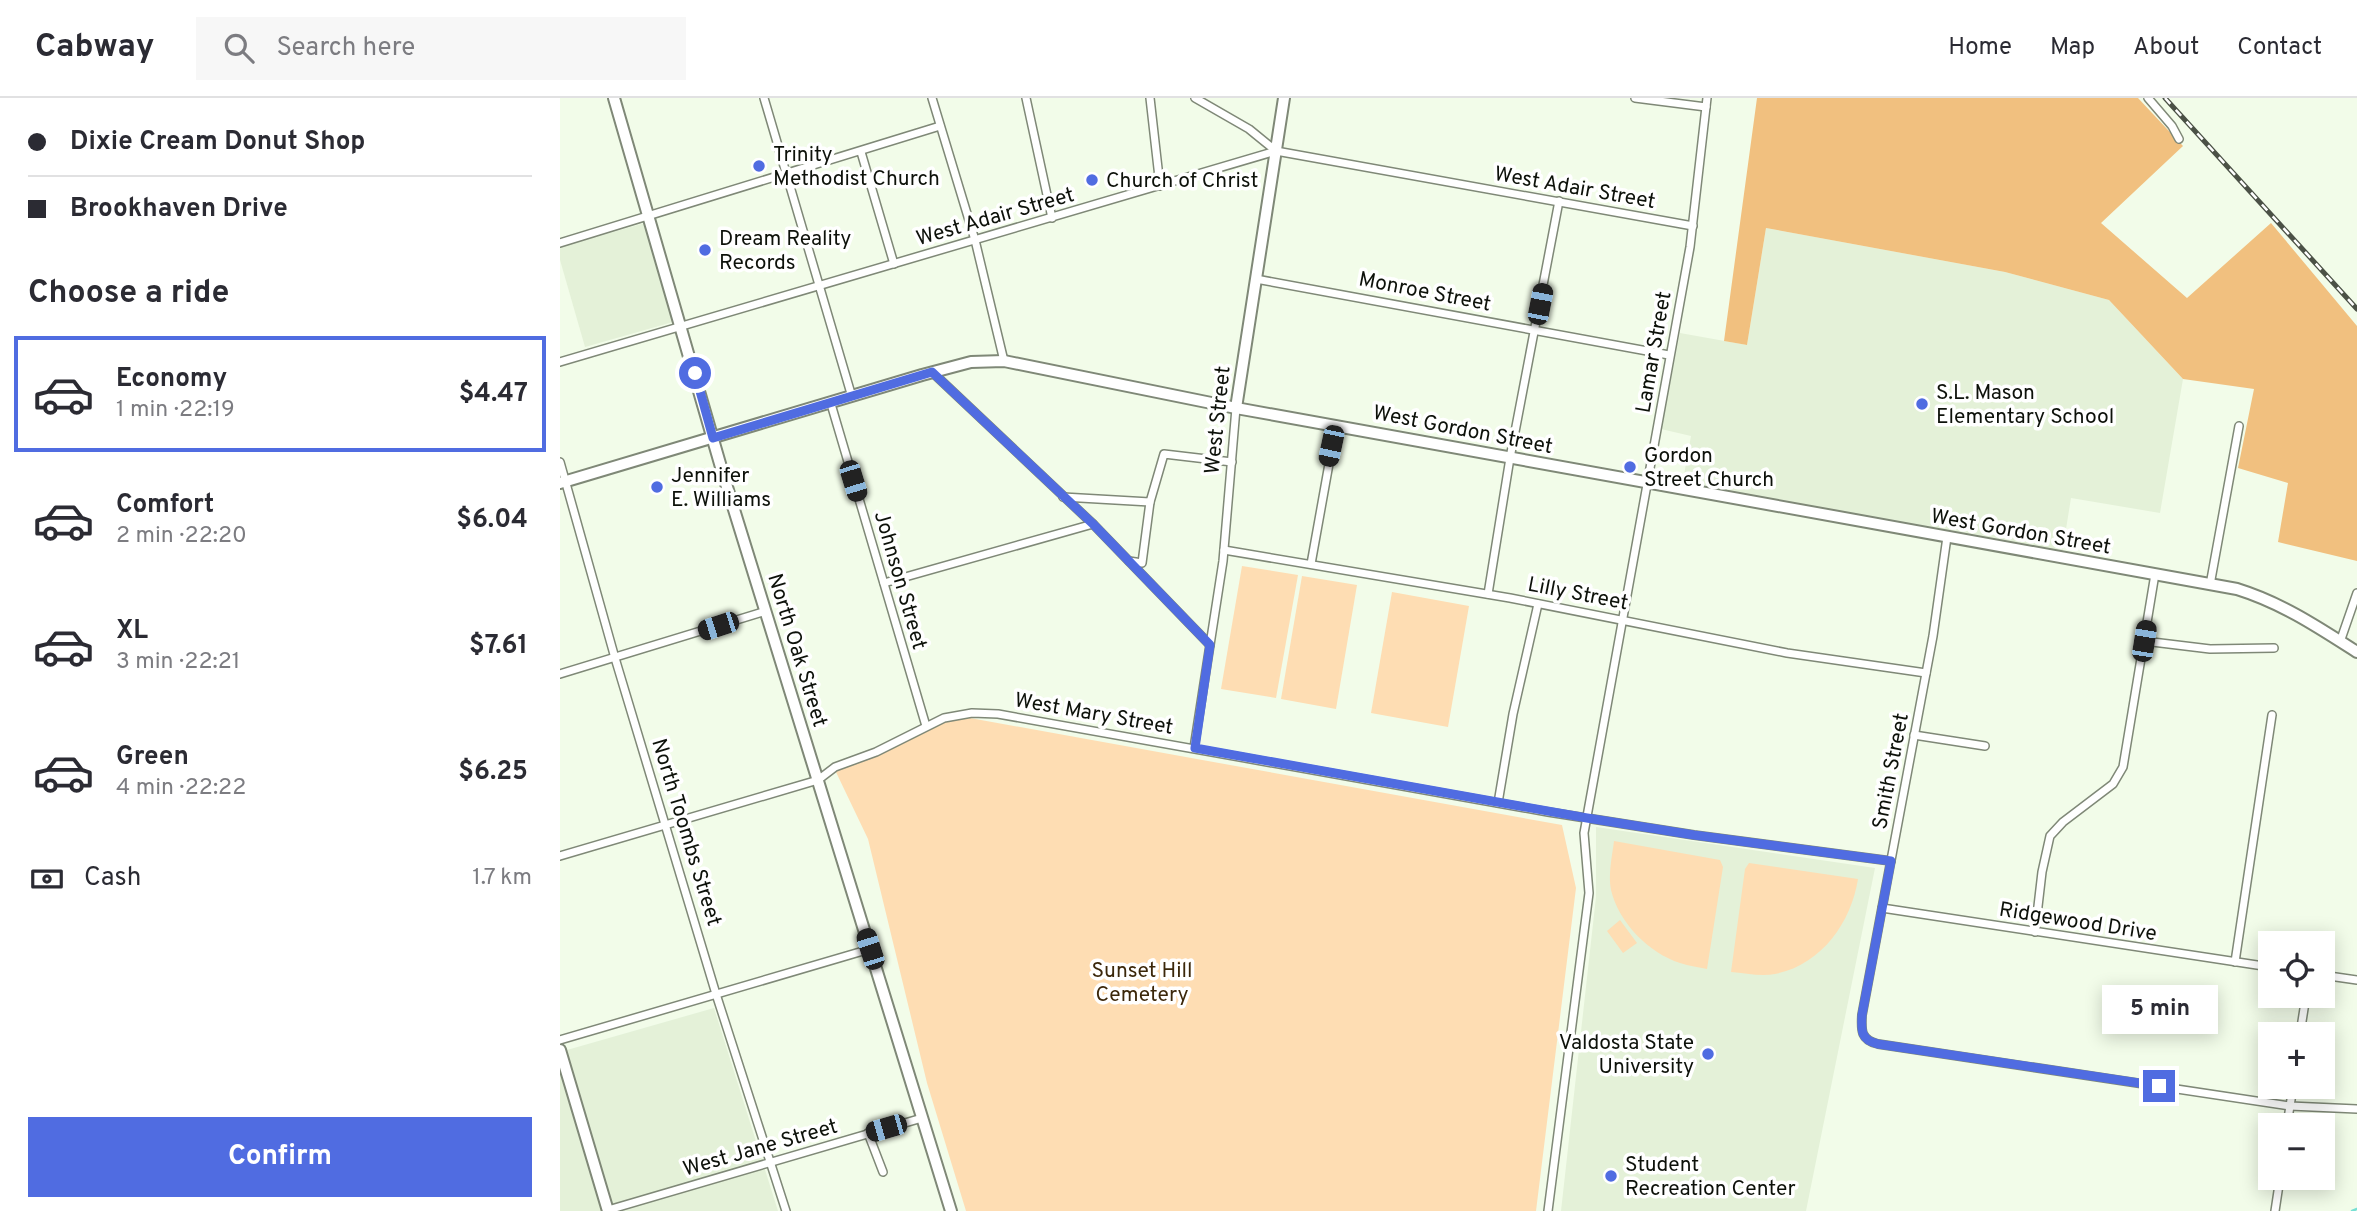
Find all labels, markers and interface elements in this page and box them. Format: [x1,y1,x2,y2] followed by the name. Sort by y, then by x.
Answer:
[196,17,686,80] search box
[35,27,154,69] text: Cabway
[220,29,258,67] icon: search
[276,32,415,65] text: Search here
[1948,33,2012,63] text: Home
[2050,33,2095,63] text: Map
[2133,33,2199,63] text: About
[2237,33,2322,63] text: Contact
[70,126,365,159] text: Dixie Cream Donut Shop
[773,142,940,193] place label: Trinity Methodist Church
[751,158,767,174] marker: Trinity Methodist Church
[1492,161,1657,216] street label: West Adair Street
[1106,168,1258,195] place label: Church of Christ
[1084,172,1100,188] marker: Church of Christ
[913,182,1078,253] street label: West Adair Street
[70,193,288,226] text: Brookhaven Drive
[719,226,851,277] place label: Dream Reality Records
[697,242,713,258] marker: Dream Reality Records
[1356,266,1493,319] street label: Monroe Street
[28,274,229,314] text: Choose a ride
[1526,281,1555,327] car
[1630,289,1678,415] street label: Lamar Street
[679,357,711,389] route start
[32,363,95,426] icon: car
[116,363,227,396] text: Economy
[1199,365,1238,476] street label: West Street
[459,378,528,411] text: $4.47
[1936,380,2114,431] place label: S.L. Mason Elementary School
[116,396,235,425] text: 1 min · 22:19
[1914,396,1930,412] marker: S.L. Mason Elementary School
[1371,400,1555,461] street label: West Gordon Street
[1317,423,1346,469] car
[1644,443,1774,494] place label: Gordon Street Church
[837,458,870,504] car
[1622,459,1638,475] marker: Gordon Street Church
[671,463,771,514] place label: Jennifer E. Williams
[649,479,665,495] marker: Jennifer E. Williams
[32,489,95,552] icon: car
[116,489,214,522] text: Comfort
[1929,503,2113,562] street label: West Gordon Street
[456,504,528,537] text: $6.04
[867,508,932,653] street label: Johnson Street
[116,522,247,551] text: 2 min · 22:20
[760,570,833,731] street label: North Oak Street
[1525,571,1630,617] street label: Lilly Street
[695,610,742,642] car
[32,615,95,678] icon: car
[116,615,148,648] text: XL
[2131,619,2158,663] car
[469,630,528,663] text: $7.61
[116,648,240,677] text: 3 min · 22:21
[1012,687,1175,742] street label: West Mary Street
[1867,711,1916,832] street label: Smith Street
[644,736,727,929] street label: North Toombs Street
[32,741,95,804] icon: car
[116,741,189,774] text: Green
[458,756,528,789] text: $6.25
[116,774,246,803] text: 4 min · 22:22
[28,860,66,898] icon: cash
[84,862,141,895] text: Cash
[472,864,532,893] text: 1.7 km
[1997,897,2159,948] street label: Ridgewood Drive
[854,926,887,972] car
[2258,931,2335,1190] map controls
[2258,931,2335,1008] button: locate
[1091,958,1193,1009] park label: Sunset Hill Cemetery
[2101,984,2217,1034] callout: 5 min
[2130,995,2190,1024] text: 5 min
[2258,1022,2335,1099] button: +
[1559,1030,1694,1081] place label: Valdosta State University
[1700,1046,1716,1062] marker: Valdosta State University
[2143,1070,2175,1102] route end
[863,1112,910,1144] car
[680,1113,841,1183] street label: West Jane Street
[2258,1113,2335,1190] button: −
[28,1117,532,1197] button: Confirm
[1625,1152,1796,1203] place label: Student Recreation Center
[1603,1168,1619,1184] marker: Student Recreation Center

